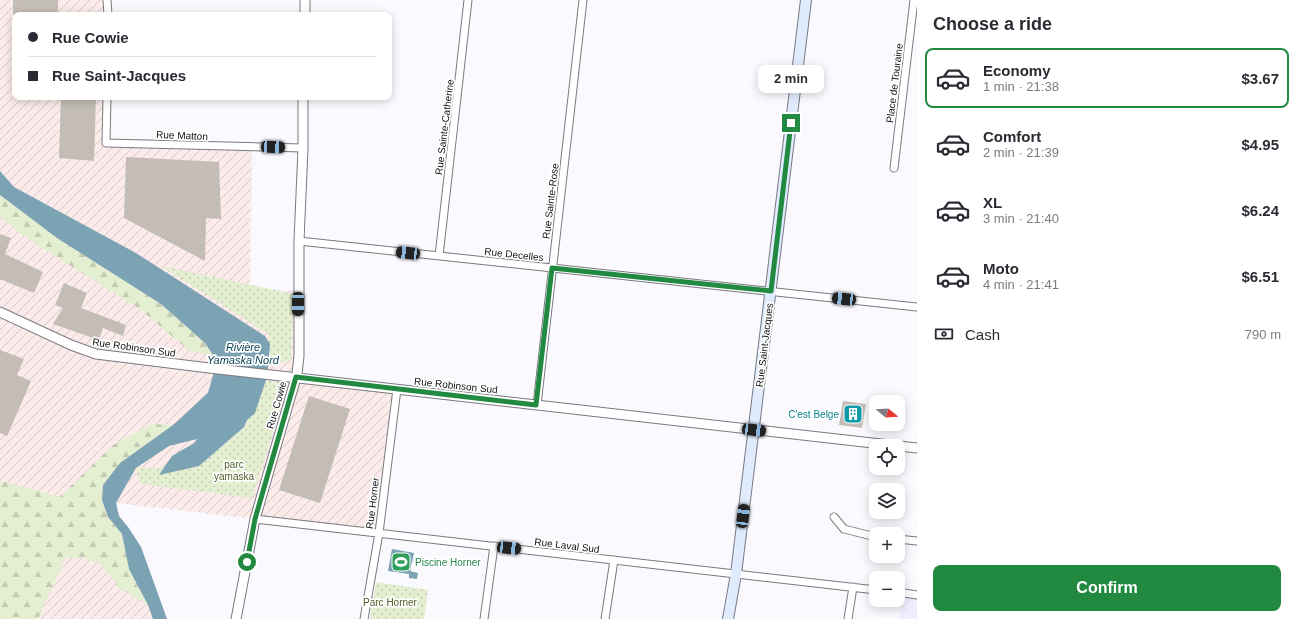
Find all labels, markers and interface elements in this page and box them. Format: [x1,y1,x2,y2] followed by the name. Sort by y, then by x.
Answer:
[933,14,1052,34] text: Choose a ride
[52,29,129,46] text: Rue Cowie
[884,42,905,123] street label: Place de Touraine
[935,60,971,96] icon: car
[983,62,1051,79] text: Economy
[758,65,824,93] callout: 2 min
[52,67,186,84] text: Rue Saint-Jacques
[1241,70,1279,87] text: $3.67
[774,71,808,86] text: 2 min
[433,78,456,175] street label: Rue Sainte-Catherine
[983,79,1059,94] text: 1 min · 21:38
[782,114,800,132] route end
[935,126,971,162] icon: car
[983,128,1041,145] text: Comfort
[156,129,208,142] street label: Rue Matton
[1241,136,1279,153] text: $4.95
[261,141,285,153] car
[983,145,1059,160] text: 2 min · 21:39
[540,162,561,240] street label: Rue Sainte-Rose
[935,192,971,228] icon: car
[983,194,1002,211] text: XL
[1241,202,1279,219] text: $6.24
[983,211,1059,226] text: 3 min · 21:40
[395,246,421,260] car
[484,246,544,263] street label: Rue Decelles
[935,258,971,294] icon: car
[983,260,1019,277] text: Moto
[1241,268,1279,285] text: $6.51
[983,277,1059,292] text: 4 min · 21:41
[292,292,304,316] car
[831,292,857,306] car
[754,302,775,388] street label: Rue Saint-Jacques
[933,323,955,345] icon: cash
[965,326,1000,343] text: Cash
[1245,327,1281,342] text: 790 m
[92,336,176,359] street label: Rue Robinson Sud
[207,341,280,366] water label: Rivière Yamaska Nord
[414,376,498,395] street label: Rue Robinson Sud
[264,380,289,430] street label: Rue Cowie
[869,395,905,431] north arrow
[869,395,905,607] map controls
[842,403,864,425] building icon: C'est Belge
[788,409,839,420] place label: C'est Belge
[741,423,767,437] car
[869,439,905,475] button: locate
[214,459,254,482] park label: parc yamaska
[364,476,381,529] street label: Rue Horner
[869,483,905,519] button: layers
[736,503,750,529] car
[869,527,905,563] button: +
[534,536,600,555] street label: Rue Laval Sud
[496,541,522,555] car
[390,551,412,573] sports icon: Piscine Horner
[238,553,256,571] route start
[415,557,481,568] place label: Piscine Horner
[933,565,1281,611] button: Confirm
[869,571,905,607] button: −
[363,597,418,608] park label: Parc Horner

